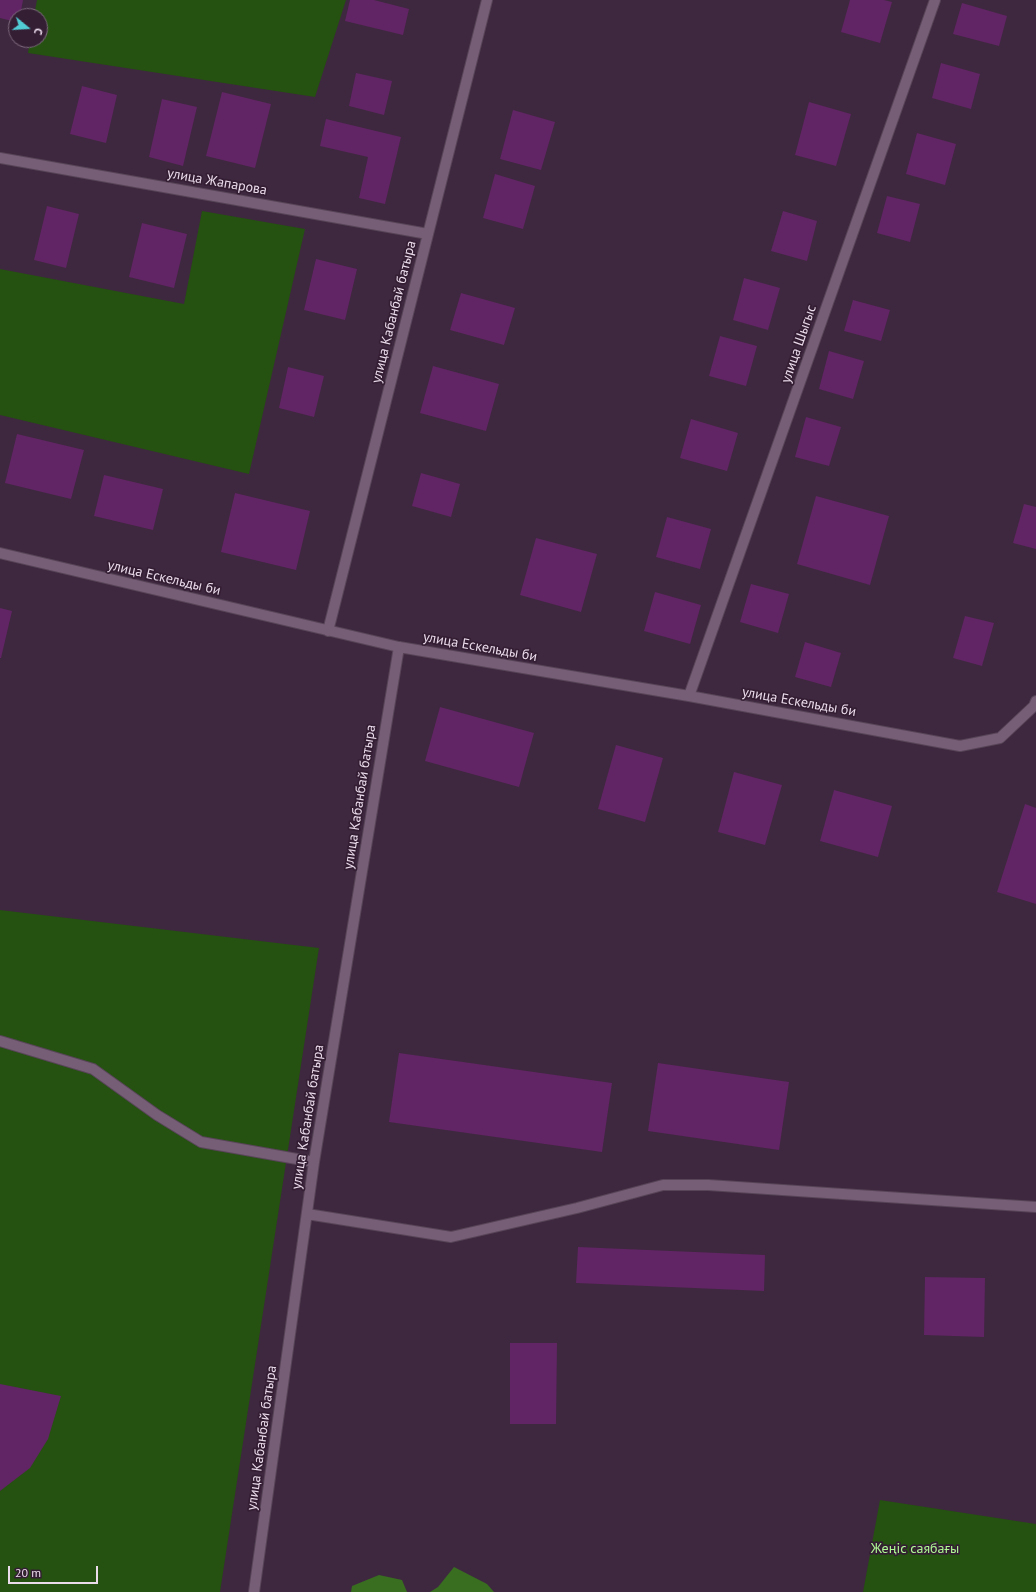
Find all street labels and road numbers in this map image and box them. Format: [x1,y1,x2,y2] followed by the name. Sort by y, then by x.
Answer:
[166,165,268,199] street label: улица Жапарова
[368,239,420,385] street label: улица Кабанбай батыра
[778,303,820,385] street label: улица Шыгыс
[106,557,222,599] street label: улица Ескельды би
[422,629,538,665] street label: улица Ескельды би
[741,684,857,720] street label: улица Ескельды би
[340,723,380,871] street label: улица Кабанбай батыра
[288,1043,328,1191] street label: улица Кабанбай батыра
[243,1364,281,1512] street label: улица Кабанбай батыра

